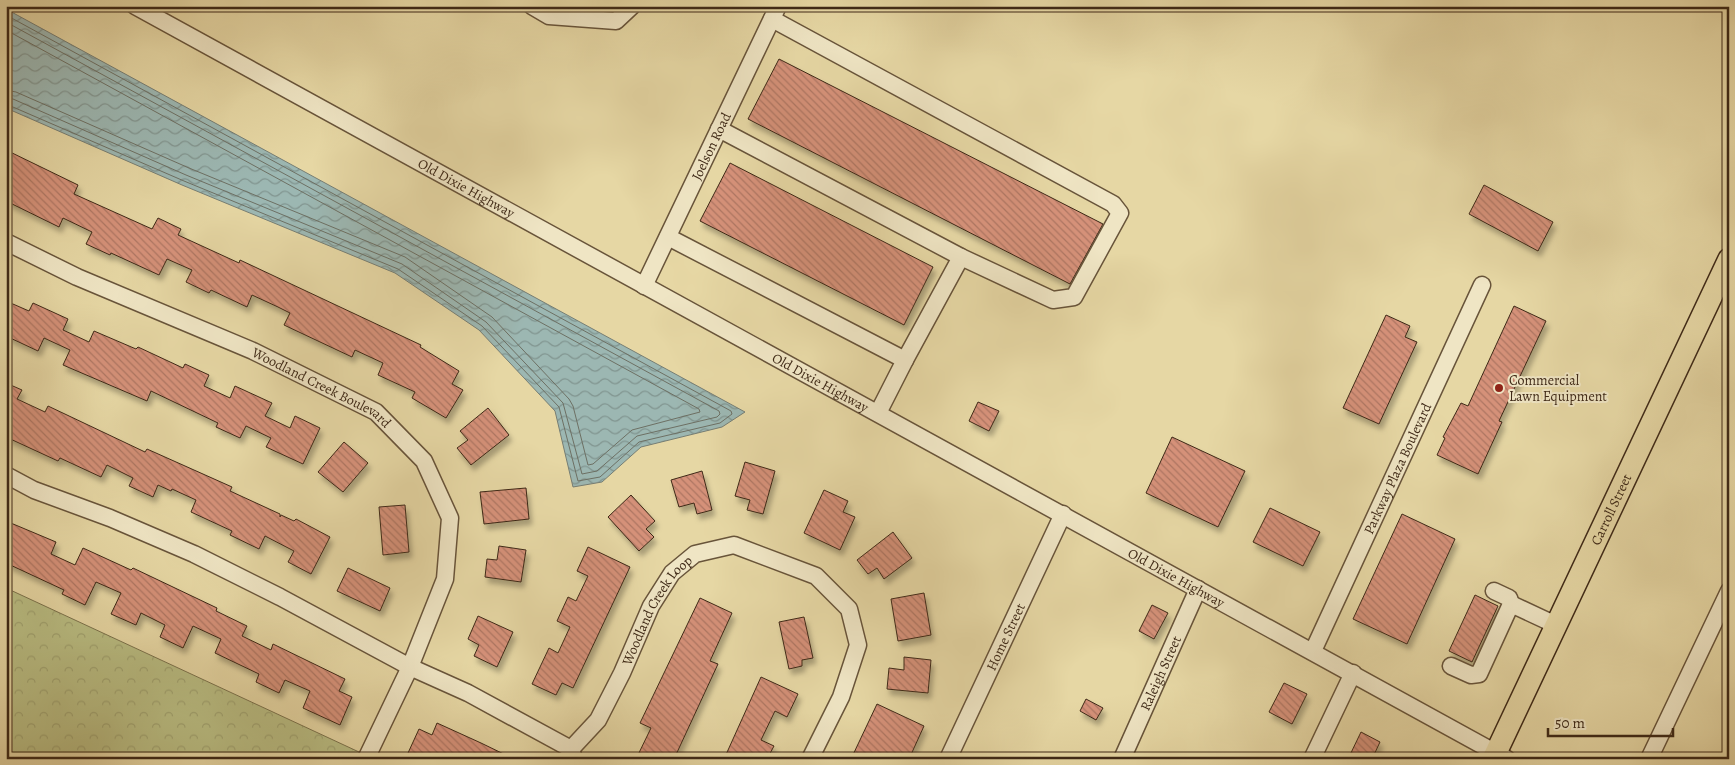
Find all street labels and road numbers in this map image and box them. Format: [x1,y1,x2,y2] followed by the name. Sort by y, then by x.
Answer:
[687,109,736,183] street label: Joelson Road
[414,154,519,223] street label: Old Dixie Highway
[248,343,396,432] street label: Woodland Creek Boulevard
[769,348,873,417] street label: Old Dixie Highway
[1359,400,1436,537] street label: Parkway Plaza Boulevard
[1586,470,1636,548] street label: Carroll Street
[1124,544,1229,613] street label: Old Dixie Highway
[617,551,696,669] street label: Woodland Creek Loop
[982,600,1030,674] street label: Home Street
[1136,633,1186,714] street label: Raleigh Street

